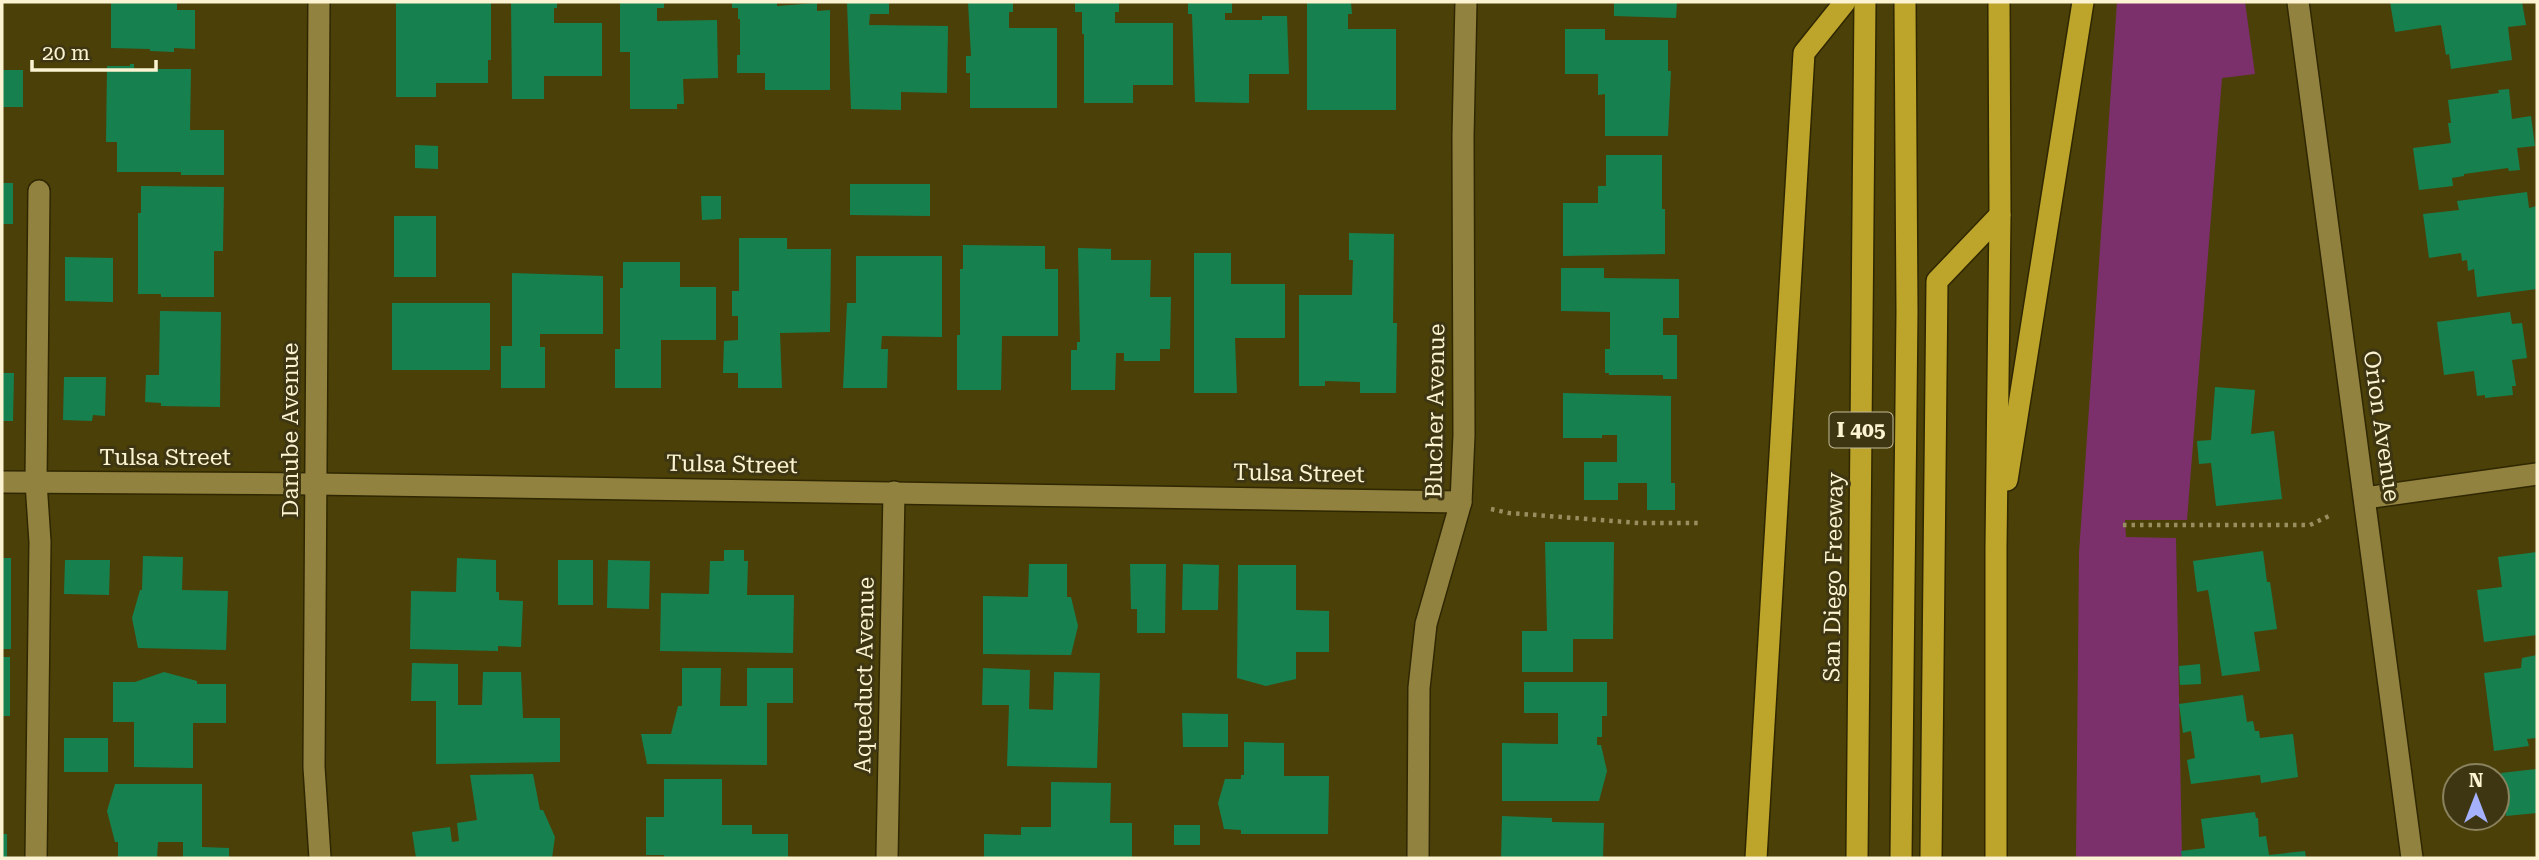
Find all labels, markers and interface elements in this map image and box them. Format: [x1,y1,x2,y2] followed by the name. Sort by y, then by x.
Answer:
[32,28,156,72] scale bar
[42,41,90,65] text: 20 m
[1420,323,1451,499] street label: Blucher Avenue
[277,343,304,517] street label: Danube Avenue
[2358,349,2405,503] street label: Orion Avenue
[1829,412,1892,448] road number: I 405
[99,444,231,471] street label: Tulsa Street
[666,450,798,479] street label: Tulsa Street
[1233,459,1365,488] street label: Tulsa Street
[1818,472,1849,682] street label: San Diego Freeway
[849,576,880,774] street label: Aqueduct Avenue
[2441,762,2511,832] north arrow
[2469,769,2484,792] text: N

